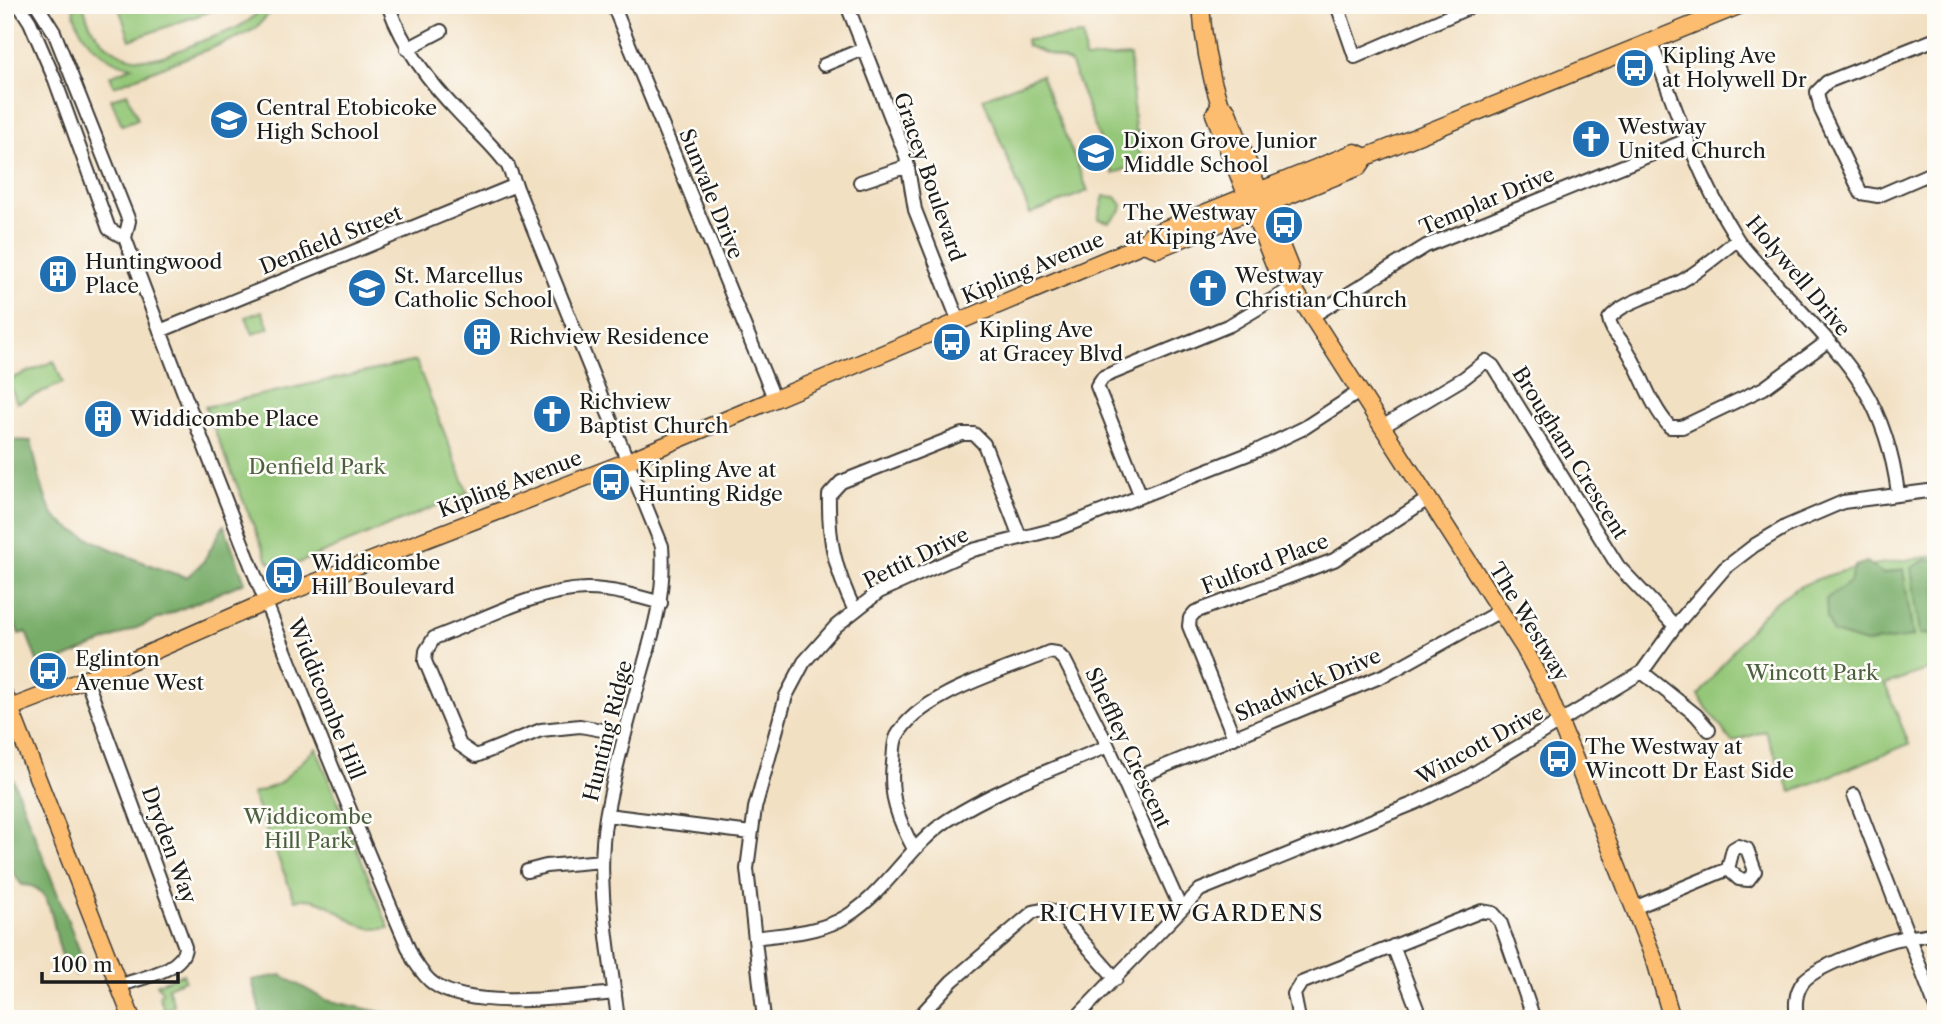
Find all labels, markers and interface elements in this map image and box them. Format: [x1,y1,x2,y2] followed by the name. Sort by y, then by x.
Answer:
[1662,43,1807,92] place label: Kipling Ave at Holywell Dr
[1614,47,1656,89] bus stop icon: Kipling Ave at Holywell Dr
[889,89,970,265] street label: Gracey Boulevard
[256,95,437,144] place label: Central Etobicoke High School
[208,99,250,141] school or university icon: Central Etobicoke High School
[1617,114,1766,163] place label: Westway United Church
[1570,118,1612,160] church icon: Westway United Church
[674,125,749,263] street label: Sunvale Drive
[1123,128,1317,177] place label: Dixon Grove Junior Middle School
[1075,132,1117,174] school or university icon: Dixon Grove Junior Middle School
[1416,161,1558,240] street label: Templar Drive
[256,199,406,279] street label: Denfield Street
[1123,200,1257,249] place label: The Westway at Kiping Ave
[1263,204,1305,246] bus stop icon: The Westway at Kiping Ave
[1741,210,1856,341] street label: Holywell Drive
[958,226,1108,309] street label: Kipling Avenue
[85,249,222,298] place label: Huntingwood Place
[37,253,79,295] building icon: Huntingwood Place
[394,263,553,312] place label: St. Marcellus Catholic School
[1234,263,1407,312] place label: Westway Christian Church
[346,267,388,309] school or university icon: St. Marcellus Catholic School
[1187,267,1229,309] church icon: Westway Christian Church
[461,316,503,358] building icon: Richview Residence
[979,317,1123,366] place label: Kipling Ave at Gracey Blvd
[931,321,973,363] bus stop icon: Kipling Ave at Gracey Blvd
[509,324,709,349] place label: Richview Residence
[1507,362,1634,544] street label: Brougham Crescent
[579,389,729,438] place label: Richview Baptist Church
[531,393,573,435] church icon: Richview Baptist Church
[82,398,124,440] building icon: Widdicombe Place
[129,406,319,431] place label: Widdicombe Place
[434,445,585,522] street label: Kipling Avenue
[248,454,386,479] park label: Denfield Park
[638,457,783,506] place label: Kipling Ave at Hunting Ridge
[590,461,632,503] bus stop icon: Kipling Ave at Hunting Ridge
[859,521,972,594] street label: Pettit Drive
[1198,528,1332,599] street label: Fulford Place
[310,550,455,599] place label: Widdicombe Hill Boulevard
[263,554,305,596] bus stop icon: Widdicombe Hill Boulevard
[1484,558,1575,686] street label: The Westway
[282,614,370,783] street label: Widdicombe Hill
[1231,643,1385,727] street label: Shadwick Drive
[74,646,204,695] place label: Eglinton Avenue West
[27,650,69,692] bus stop icon: Eglinton Avenue West
[578,658,637,804] street label: Hunting Ridge
[1745,660,1879,685] park label: Wincott Park
[1080,663,1177,833] street label: Sheffley Crescent
[1411,699,1548,790] street label: Wincott Drive
[1584,734,1794,783] place label: The Westway at Wincott Dr East Side
[1537,738,1579,780] bus stop icon: The Westway at Wincott Dr East Side
[137,783,202,907] street label: Dryden Way
[242,804,373,853] park label: Widdicombe Hill Park
[1039,899,1325,927] district label: RICHVIEW GARDENS
[42,940,178,984] scale bar
[52,952,113,977] text: 100 m

